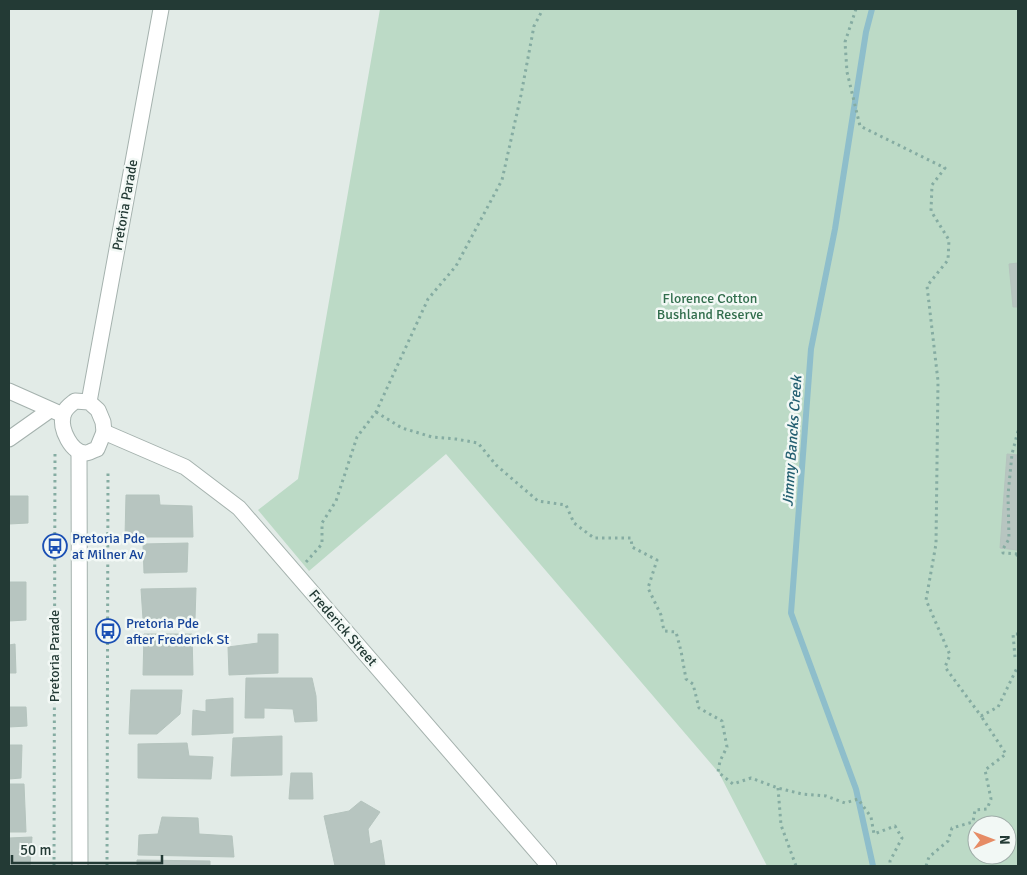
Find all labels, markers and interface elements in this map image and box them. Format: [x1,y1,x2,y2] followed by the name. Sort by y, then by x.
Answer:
[109,158,141,252] street label: Pretoria Parade
[657,290,763,323] park label: Florence Cotton Bushland Reserve
[778,374,806,507] water label: Jimmy Bancks Creek
[72,530,145,563] place label: Pretoria Pde at Milner Av
[42,533,68,559] bus stop icon: Pretoria Pde at Milner Av
[305,586,381,670] street label: Frederick Street
[46,610,63,702] street label: Pretoria Parade
[126,615,229,648] place label: Pretoria Pde after Frederick St
[95,618,121,644] bus stop icon: Pretoria Pde after Frederick St
[967,815,1017,865] north arrow
[12,832,162,864] scale bar
[996,835,1013,845] text: N
[20,841,51,859] text: 50 m

